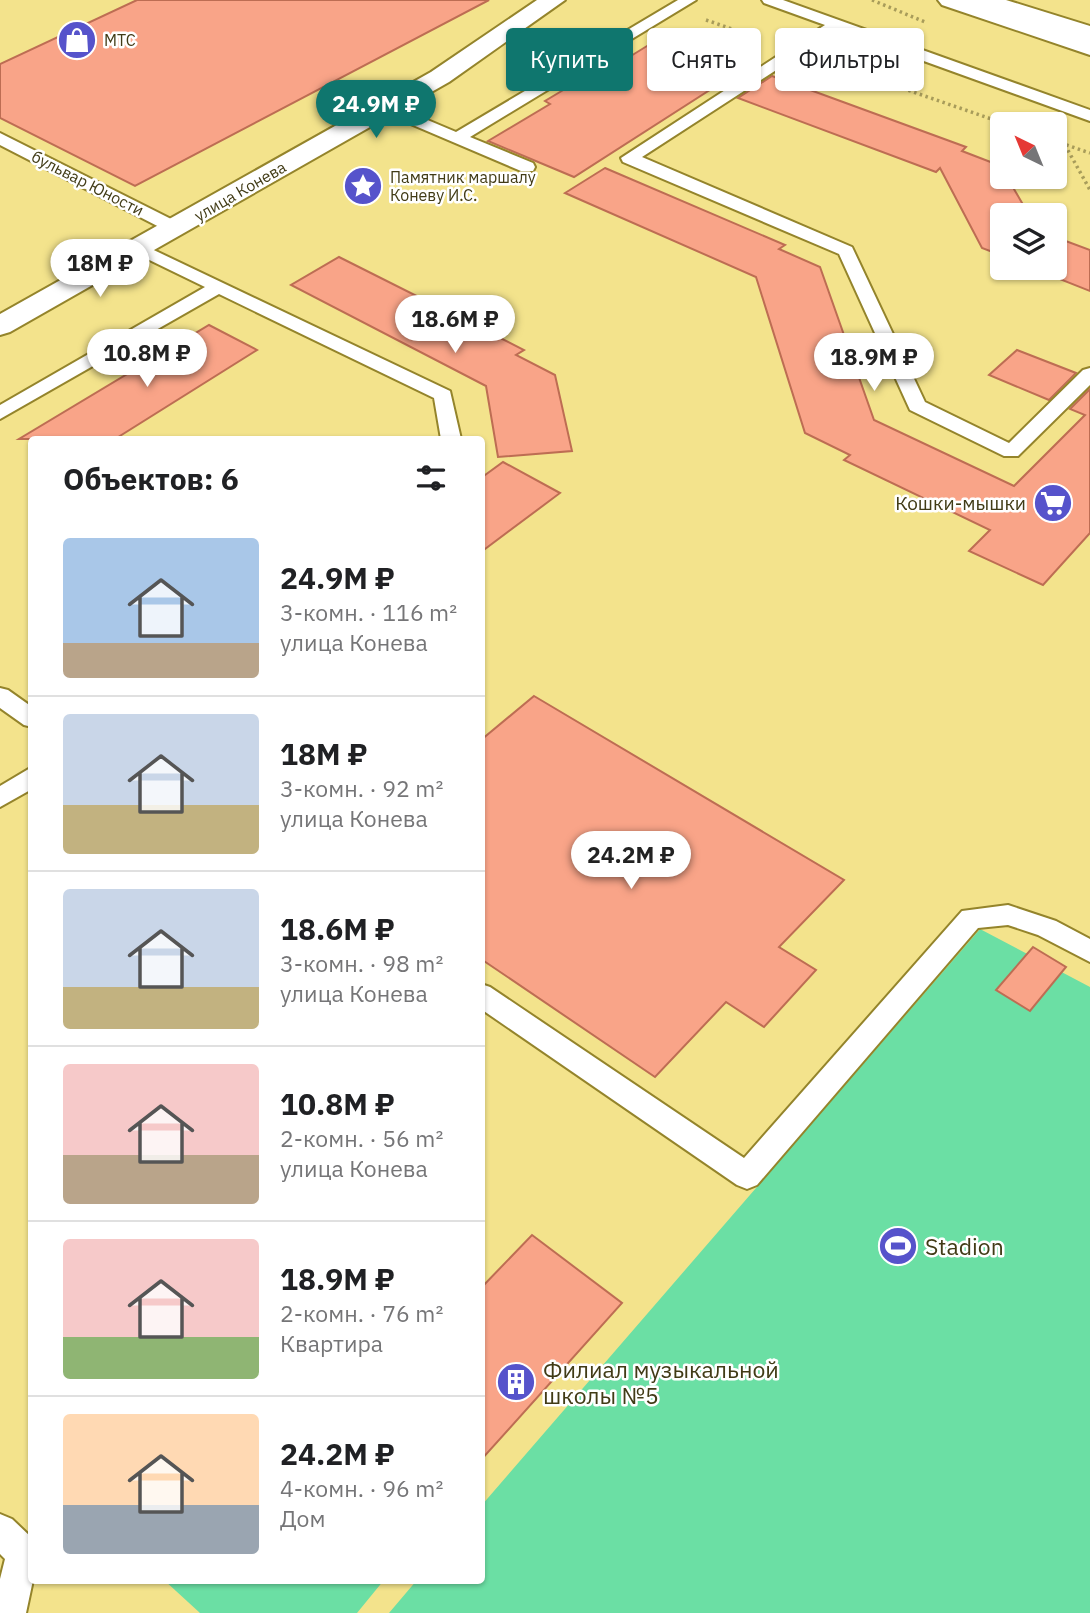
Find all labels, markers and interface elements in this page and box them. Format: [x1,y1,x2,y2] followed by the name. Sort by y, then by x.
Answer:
[56,19,98,61] shop icon: МТС
[506,28,633,91] chip: Купить
[647,28,761,91] chip: Снять
[775,28,924,91] chip: Фильтры
[104,30,136,50] place label: МТС
[311,80,441,140] pin: 24.9M ₽
[332,88,420,118] text: 24.9M ₽
[990,112,1068,189] north arrow
[990,112,1067,280] map controls
[29,146,147,220] street label: бульвар Юности
[190,156,290,225] street label: улица Конева
[342,165,384,207] place icon: Памятник маршалу Коневу И.С.
[390,167,536,205] place label: Памятник маршалу Коневу И.С.
[990,203,1067,280] button: layers
[51,240,149,299] pin: 18M ₽
[66,247,134,277] text: 18M ₽
[390,296,520,355] pin: 18.6M ₽
[411,303,499,333] text: 18.6M ₽
[82,330,212,389] pin: 10.8M ₽
[809,334,939,393] pin: 18.9M ₽
[103,337,191,367] text: 10.8M ₽
[830,341,918,371] text: 18.9M ₽
[63,459,239,498] text: Объектов: 6
[412,459,450,497] icon: filters
[1032,482,1074,524] supermarket icon: Кошки-мышки
[895,491,1026,515] place label: Кошки-мышки
[280,558,395,597] text: 24.9M ₽
[119,566,203,650] icon: home
[280,597,457,627] text: 3-комн. · 116 m²
[280,627,428,657] text: улица Конева
[280,734,367,773] text: 18M ₽
[119,742,203,826] icon: home
[280,773,443,803] text: 3-комн. · 92 m²
[280,803,428,833] text: улица Конева
[566,832,696,891] pin: 24.2M ₽
[587,839,675,869] text: 24.2M ₽
[280,909,395,948] text: 18.6M ₽
[119,917,203,1001] icon: home
[280,948,443,978] text: 3-комн. · 98 m²
[280,978,428,1008] text: улица Конева
[280,1084,395,1123] text: 10.8M ₽
[119,1092,203,1176] icon: home
[280,1123,443,1153] text: 2-комн. · 56 m²
[280,1153,428,1183] text: улица Конева
[877,1225,919,1267] sports icon: Stadion
[925,1231,1004,1261] place label: Stadion
[280,1259,395,1298] text: 18.9M ₽
[119,1267,203,1351] icon: home
[280,1298,443,1328] text: 2-комн. · 76 m²
[280,1328,383,1358] text: Квартира
[543,1354,779,1410] place label: Филиал музыкальной школы №5
[495,1361,537,1403] building icon: Филиал музыкальной школы №5
[280,1434,395,1473] text: 24.2M ₽
[119,1442,203,1526] icon: home
[280,1473,443,1503] text: 4-комн. · 96 m²
[280,1503,325,1533] text: Дом

